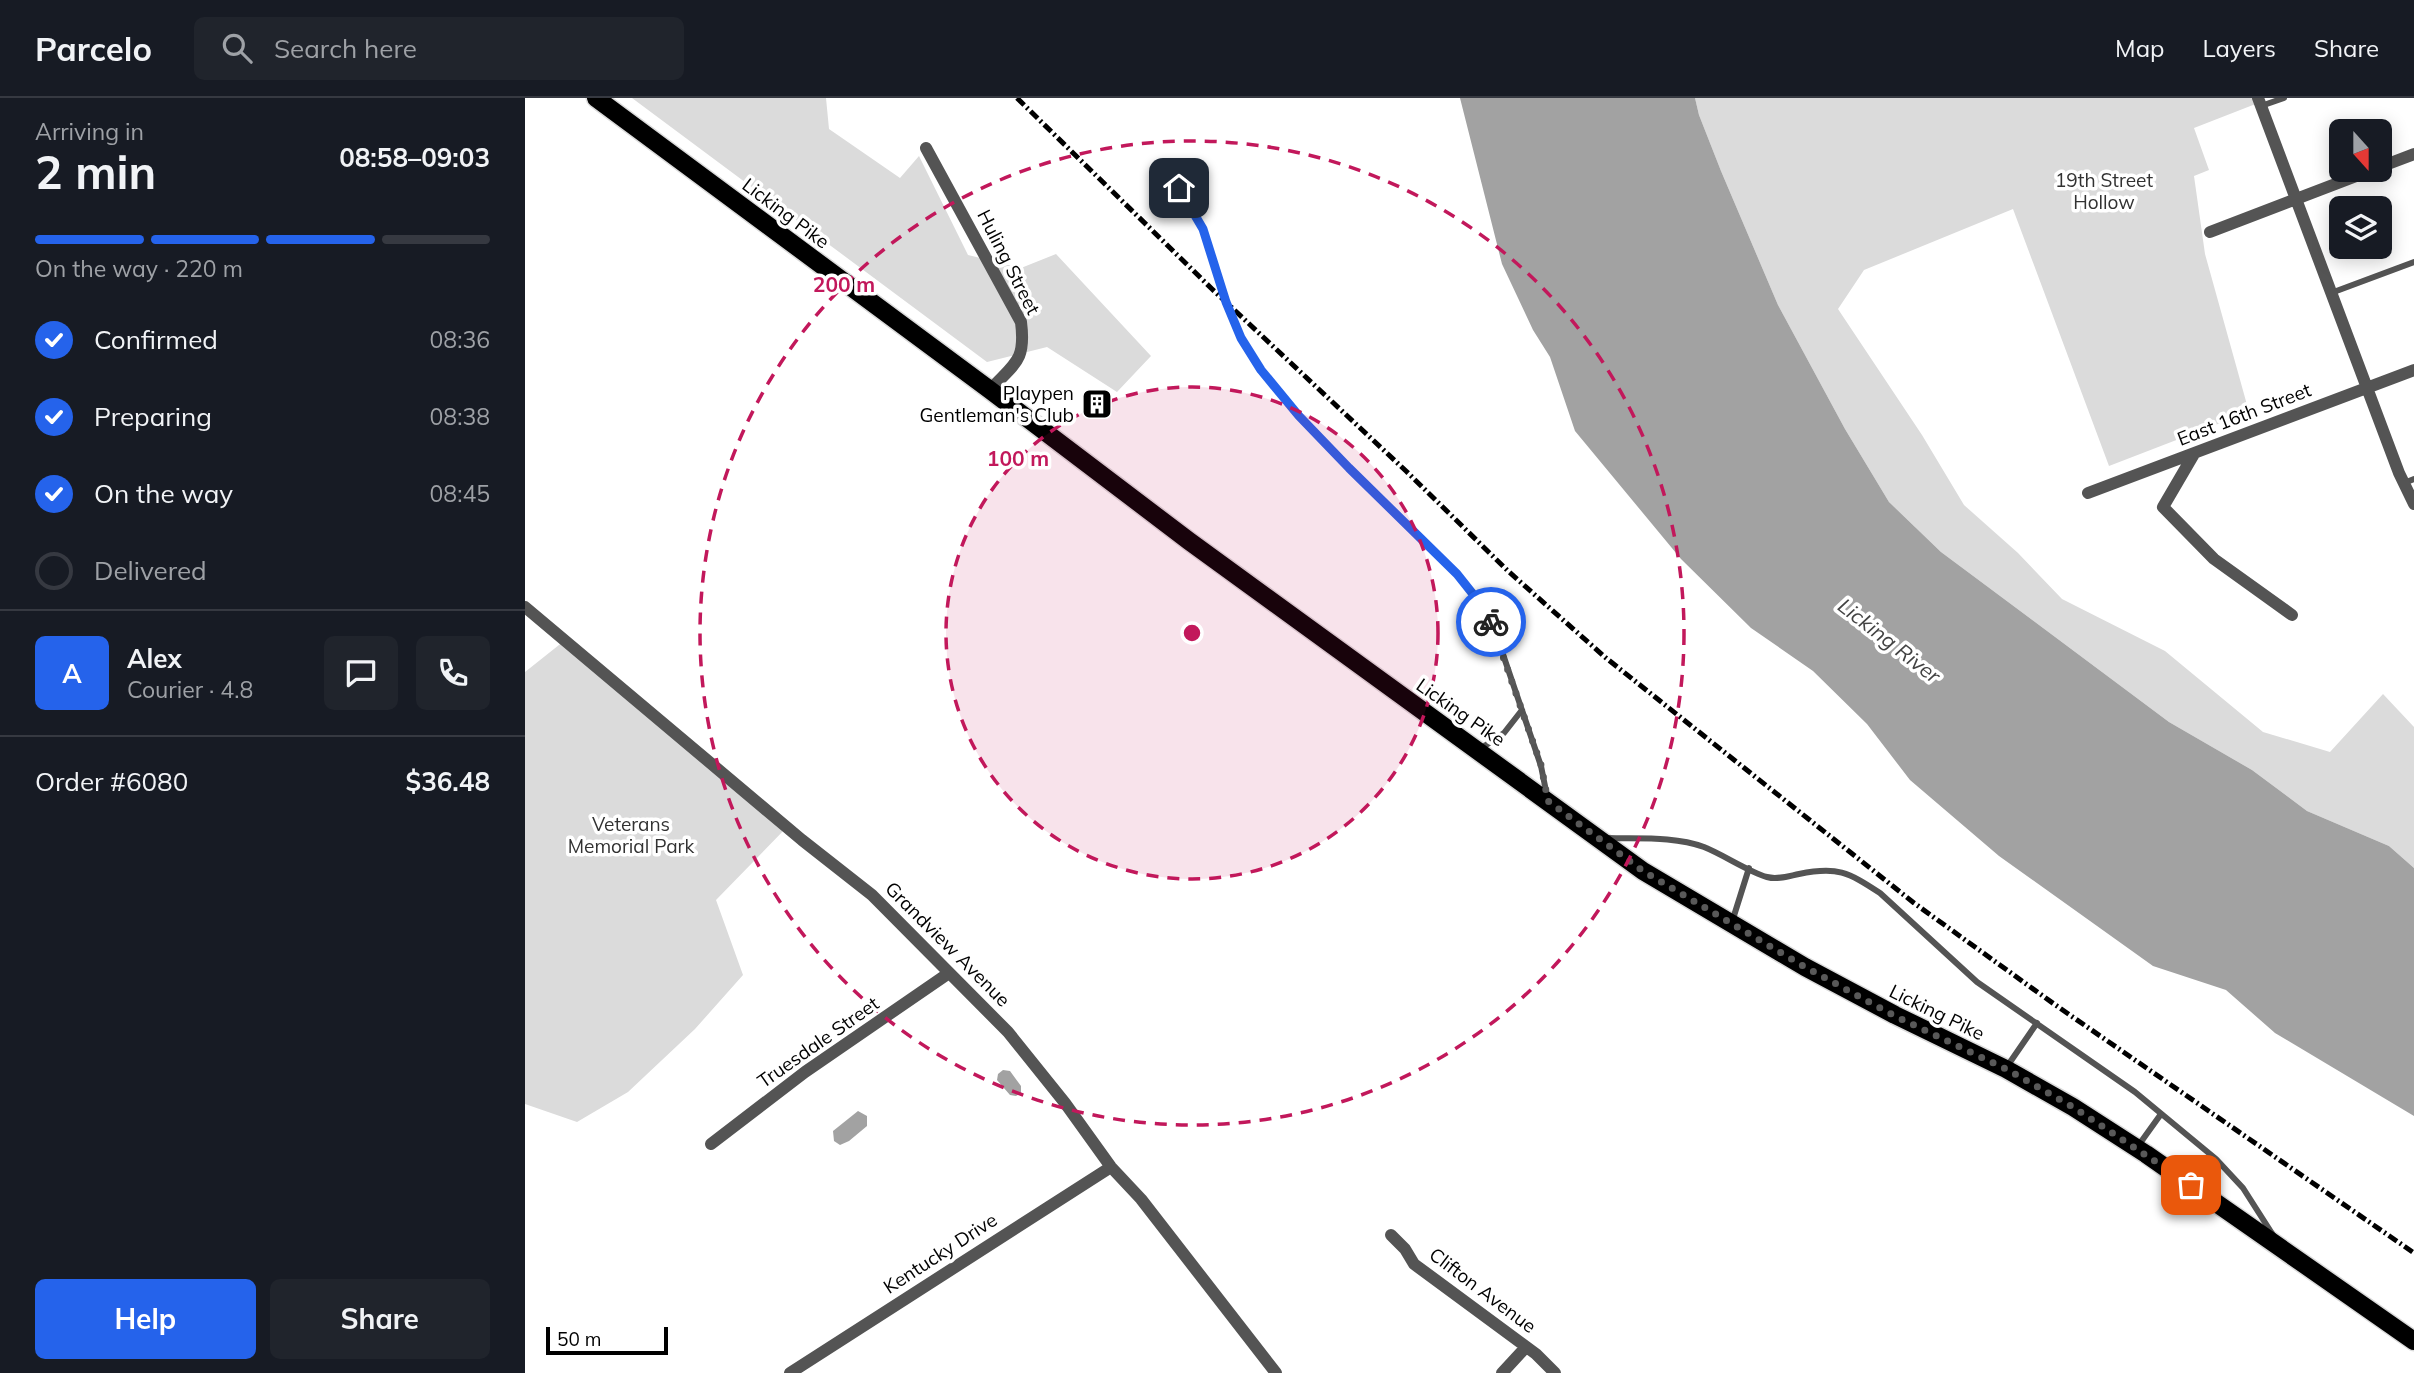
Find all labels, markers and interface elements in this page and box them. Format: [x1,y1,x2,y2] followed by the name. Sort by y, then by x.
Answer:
[194,17,684,80] search box
[35,28,152,69] text: Parcelo
[218,29,256,67] icon: search
[274,32,417,65] text: Search here
[2115,33,2164,63] text: Map
[2202,33,2276,63] text: Layers
[2314,33,2379,63] text: Share
[35,117,144,146] text: Arriving in
[2329,119,2392,182] north arrow
[2329,119,2392,259] map controls
[339,141,490,174] text: 08:58–09:03
[35,143,156,201] text: 2 min
[1149,158,1209,218] pin
[2055,168,2153,214] park label: 19th Street Hollow
[1160,169,1198,207] icon: home
[738,172,834,254] street label: Licking Pike
[2329,196,2392,259] button: layers
[972,205,1046,319] street label: Huling Street
[35,254,243,283] text: On the way · 220 m
[813,271,875,297] text: 200 m
[35,321,73,359] icon: check
[94,323,218,356] text: Confirmed
[430,325,490,354] text: 08:36
[2174,377,2315,451] street label: East 16th Street
[919,381,1074,427] place label: Playpen Gentleman's Club
[1080,387,1114,421] building icon: Playpen Gentleman's Club
[35,398,73,436] icon: check
[94,400,212,433] text: Preparing
[430,402,490,431] text: 08:38
[987,445,1049,471] text: 100 m
[35,475,73,513] icon: check
[94,477,233,510] text: On the way
[430,479,490,508] text: 08:45
[94,554,207,587] text: Delivered
[1456,587,1526,657] courier
[1833,592,1947,689] water label: Licking River
[1472,603,1510,641] icon: bike
[1180,621,1204,645] centre of rings
[324,636,398,710] button: chat
[416,636,490,710] button: phone
[127,642,182,675] text: Alex
[62,657,82,690] text: A
[1412,673,1510,751] street label: Licking Pike
[127,675,253,704] text: Courier · 4.8
[35,765,188,798] text: Order #6080
[406,765,490,798] text: $36.48
[568,812,694,858] park label: Veterans Memorial Park
[880,876,1016,1012] street label: Grandview Avenue
[1885,979,1989,1045] street label: Licking Pike
[753,991,884,1093] street label: Truesdale Street
[2161,1155,2221,1215] pin
[2172,1166,2210,1204] icon: bag
[879,1207,1001,1299] street label: Kentucky Drive
[1425,1242,1541,1338] street label: Clifton Avenue
[35,1279,256,1359] button: Help
[270,1279,490,1359] button: Share
[546,1324,669,1356] scale bar
[557,1327,601,1351] text: 50 m

